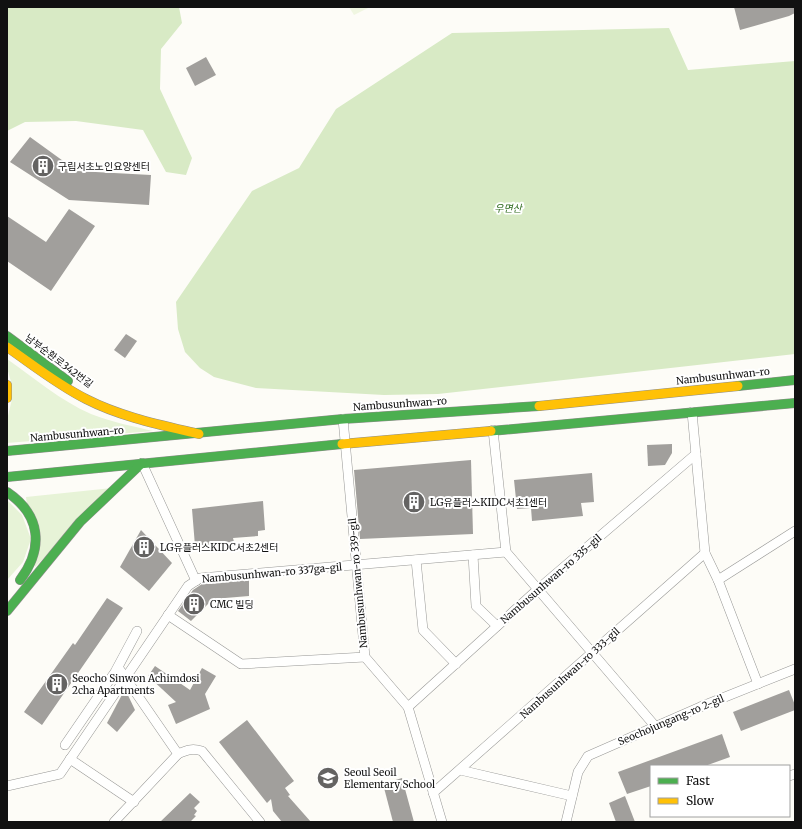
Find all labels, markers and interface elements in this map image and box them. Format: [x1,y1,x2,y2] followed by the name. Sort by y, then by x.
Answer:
[30,153,56,179] building icon: 구립서초노인요양센터
[58,160,150,173] place label: 구립서초노인요양센터
[494,202,524,215] park label: 우면산
[23,331,95,391] street label: 남부순환로342번길
[676,365,771,387] street label: Nambusunhwan-ro
[353,394,447,414] street label: Nambusunhwan-ro
[30,423,125,445] street label: Nambusunhwan-ro
[401,489,427,515] building icon: LG유플러스KIDC서초1센터
[430,496,547,509] place label: LG유플러스KIDC서초1센터
[346,517,370,649] street label: Nambusunhwan-ro 339-gil
[498,531,604,627] street label: Nambusunhwan-ro 335-gil
[131,534,157,560] building icon: LG유플러스KIDC서초2센터
[160,541,279,554] place label: LG유플러스KIDC서초2센터
[201,560,343,586] street label: Nambusunhwan-ro 337ga-gil
[181,591,207,617] building icon: CMC 빌딩
[210,598,254,611] place label: CMC 빌딩
[517,625,623,721] street label: Nambusunhwan-ro 333-gil
[44,671,70,697] building icon: Seocho Sinwon Achimdosi 2cha Apartments
[72,672,200,697] place label: Seocho Sinwon Achimdosi 2cha Apartments
[616,692,726,748] street label: Seochojungang-ro 2-gil
[315,765,341,791] school or university icon: Seoul Seoil Elementary School
[650,765,790,817] legend
[344,766,435,791] place label: Seoul Seoil Elementary School
[686,773,710,788] text: Fast
[686,793,715,808] text: Slow

